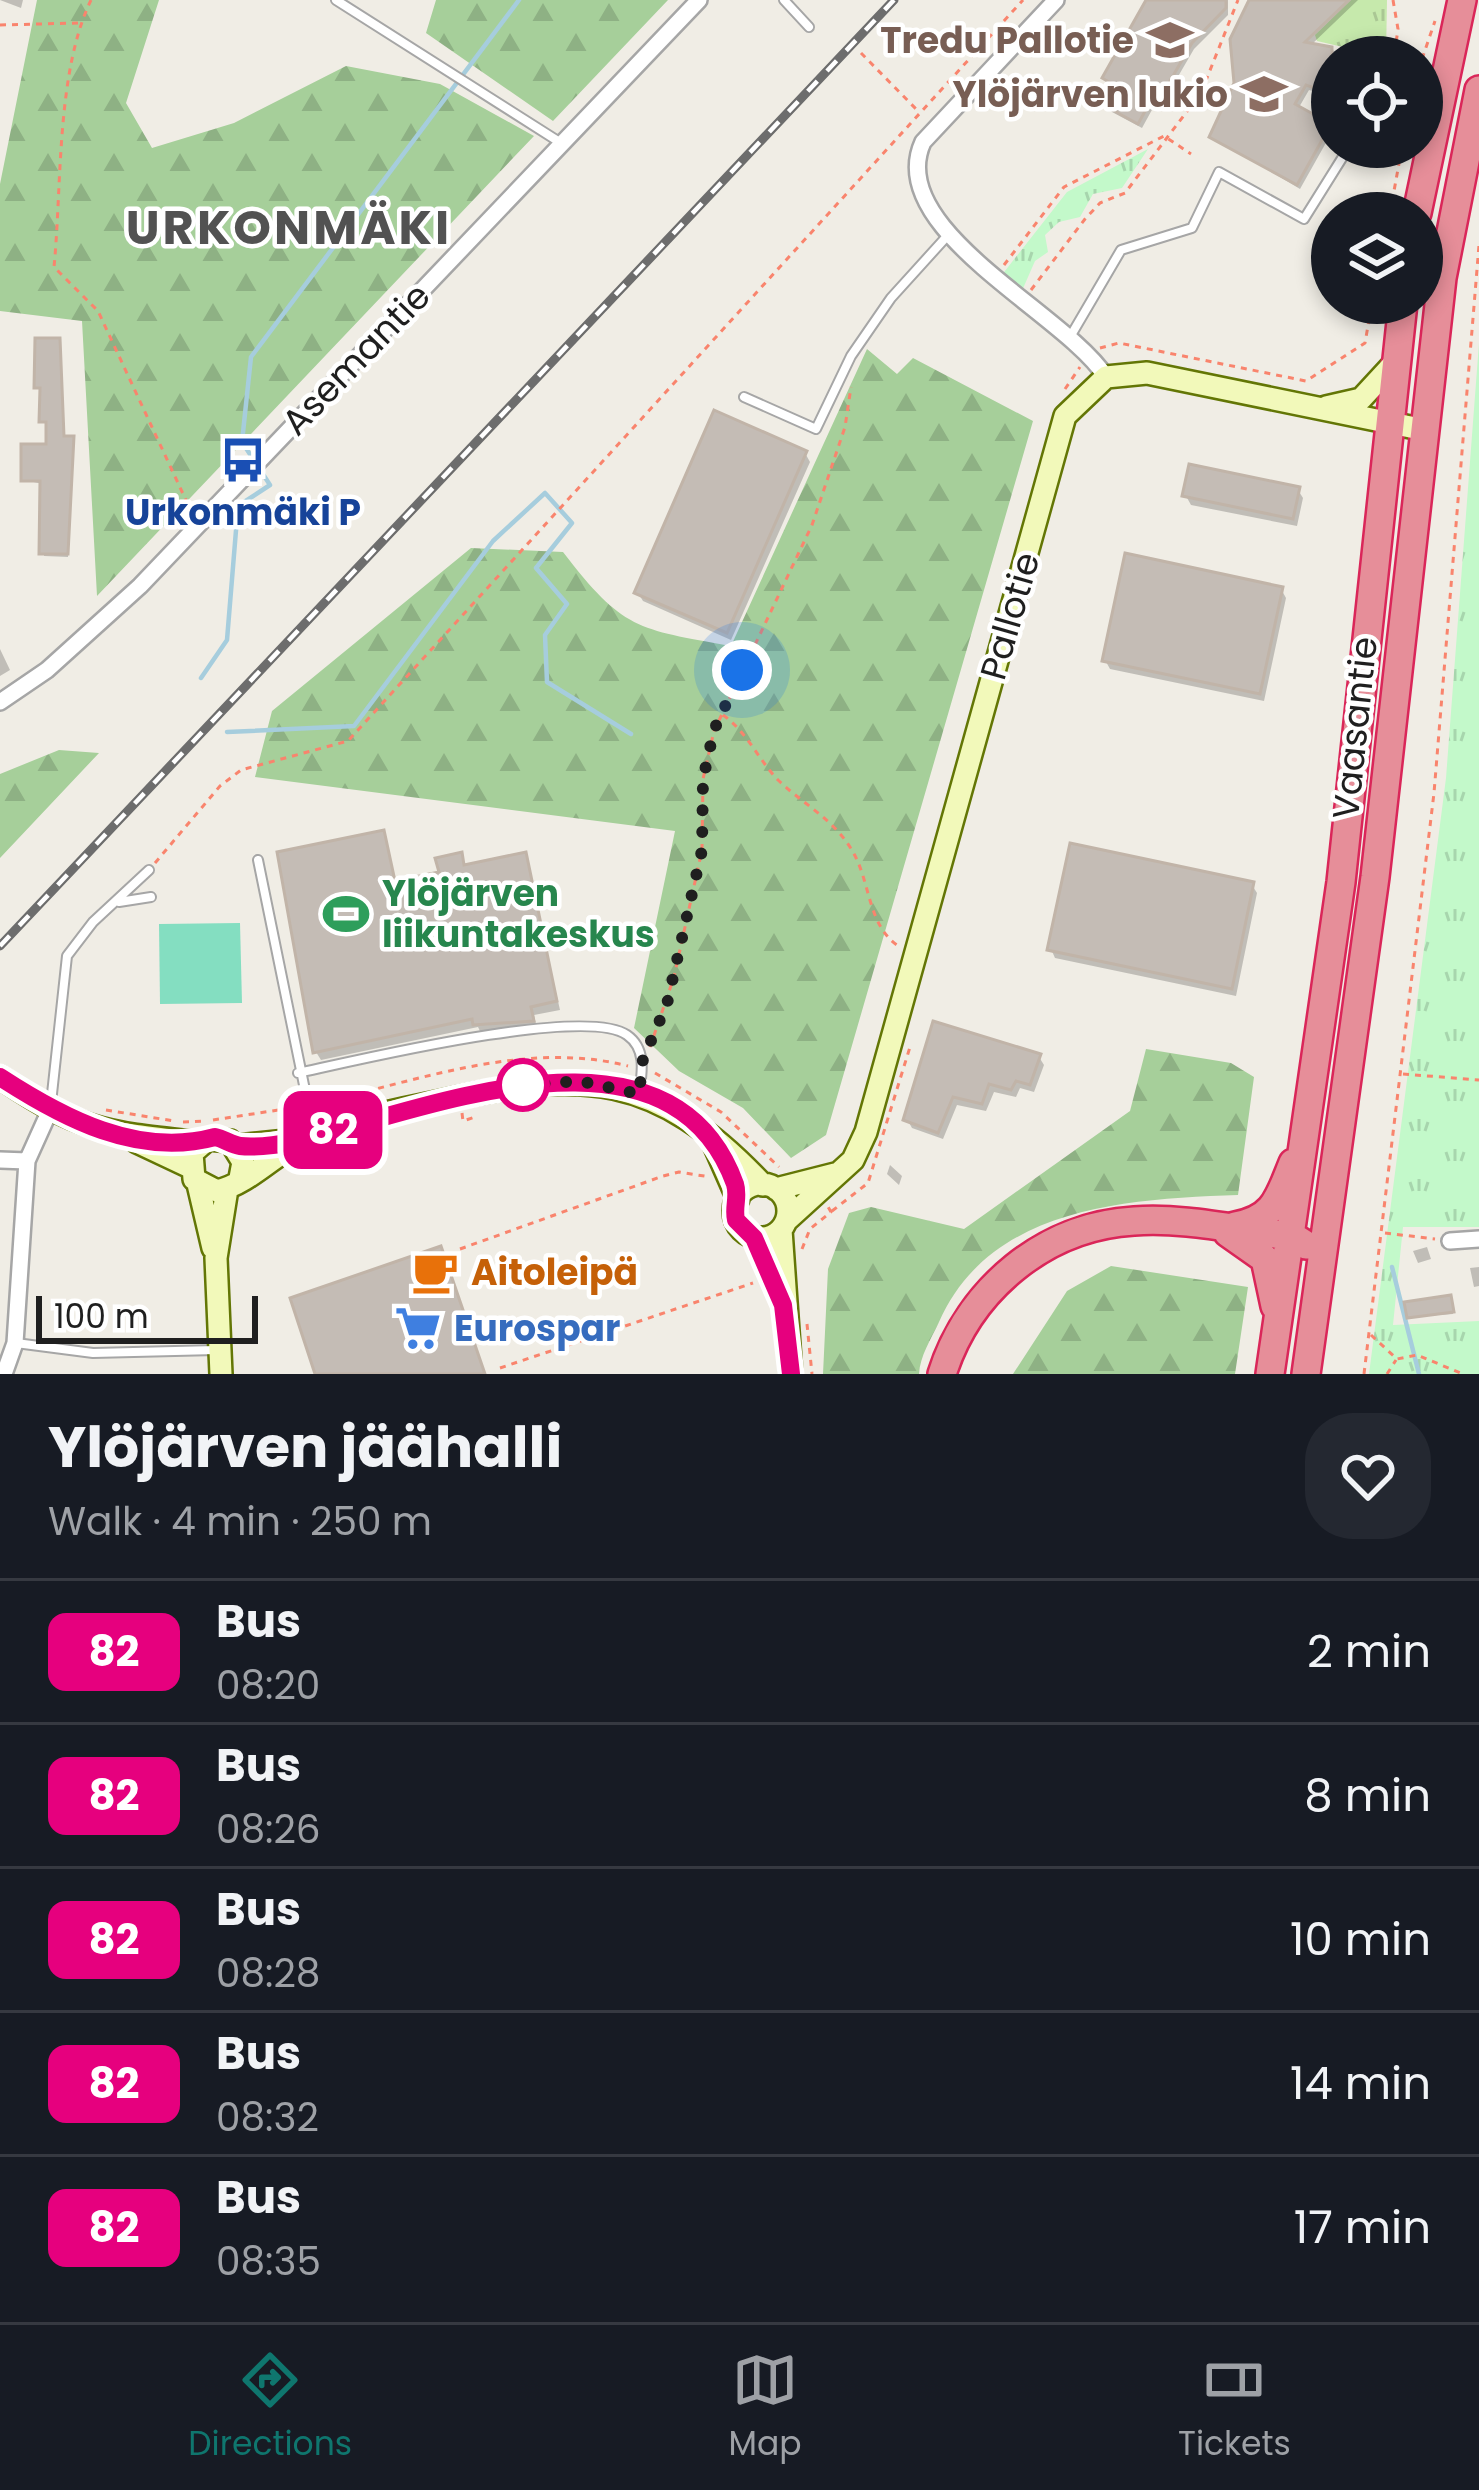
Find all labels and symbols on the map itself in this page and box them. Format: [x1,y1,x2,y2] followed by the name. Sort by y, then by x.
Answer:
[880,15,1134,66] place label: Tredu Pallotie
[1145,15,1195,65] school or university icon: Tredu Pallotie
[953,69,1228,120] place label: Ylöjärven lukio
[1239,69,1289,119] school or university icon: Ylöjärven lukio
[126,194,452,261] district label: URKONMÄKI
[270,271,442,447] street label: Asemantie
[218,435,268,485] bus stop icon: Urkonmäki P
[125,487,361,538] place label: Urkonmäki P
[968,546,1052,686] street label: Pallotie
[1320,634,1390,822] street label: Vaasantie
[712,640,772,700] your location
[382,868,655,960] place label: Ylöjärven liikuntakeskus
[321,889,371,939] sports icon: Ylöjärven liikuntakeskus
[498,1060,548,1110] unlabelled marker
[279,1091,387,1169] line badge: 82
[410,1247,460,1297] cafe icon: Aitoleipä
[471,1247,638,1298] place label: Aitoleipä
[36,1290,258,1343] scale bar
[393,1303,443,1353] supermarket icon: Eurospar
[454,1303,620,1354] place label: Eurospar

